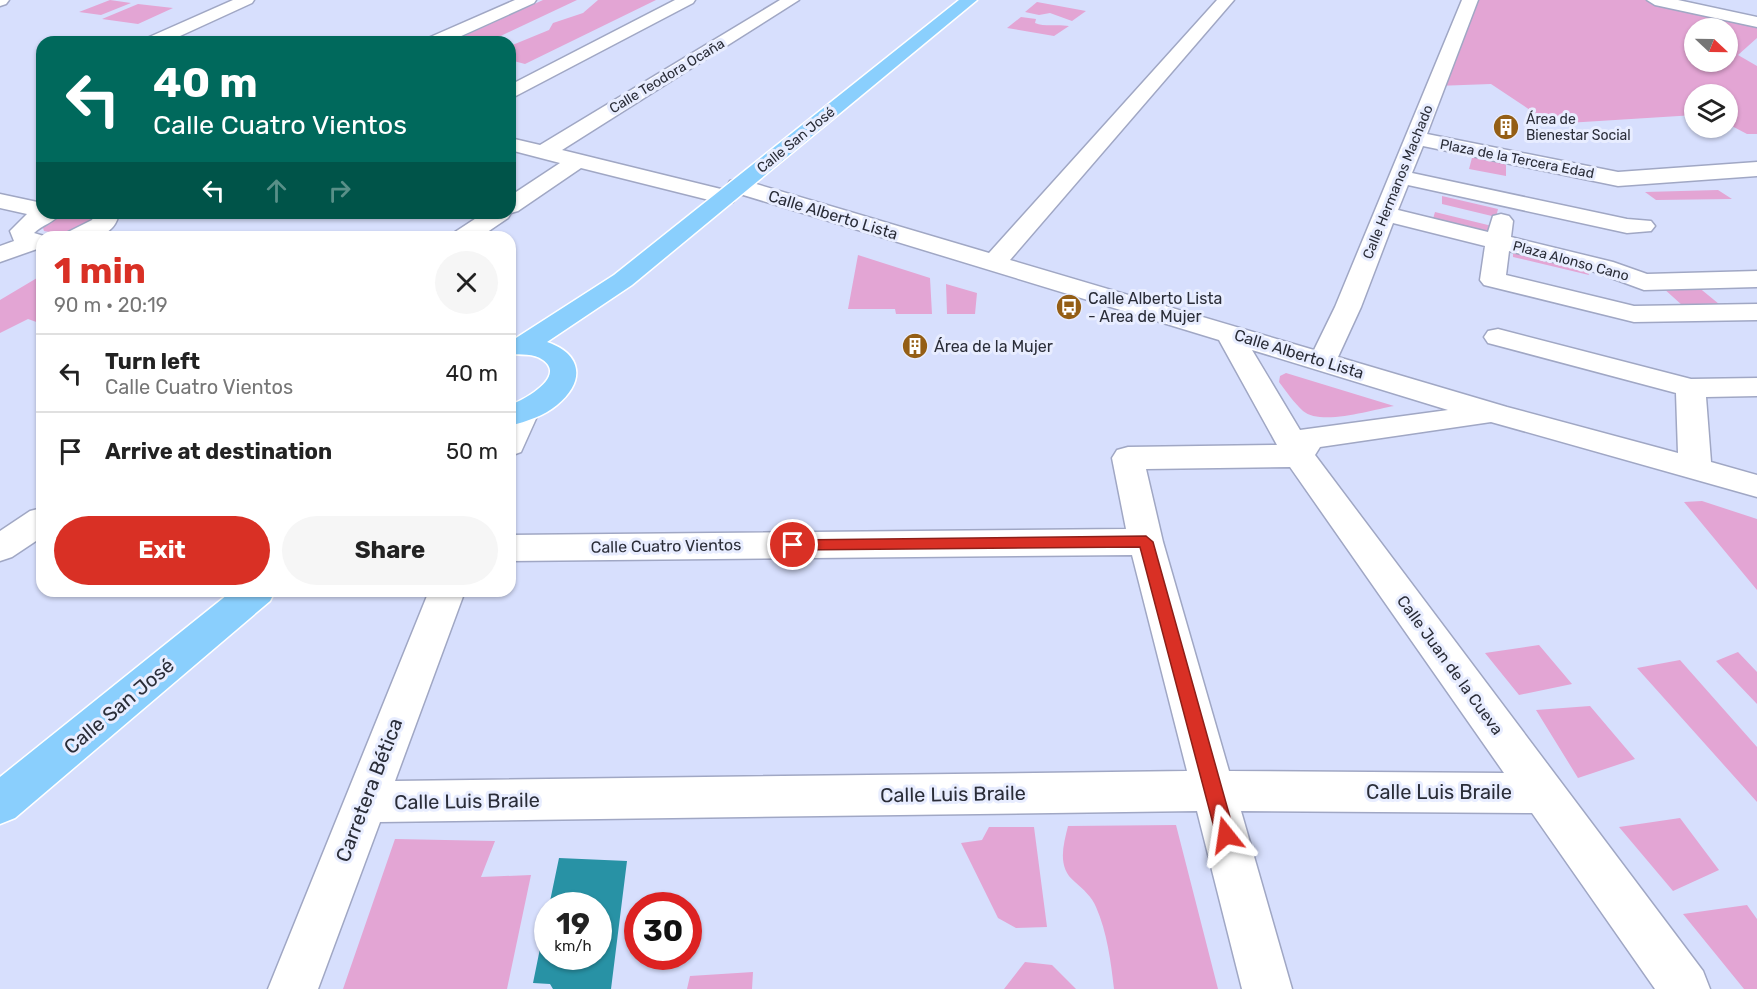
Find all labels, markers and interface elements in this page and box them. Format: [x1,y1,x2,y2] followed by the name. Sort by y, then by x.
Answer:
[1684,18,1738,72] north arrow
[1684,18,1738,138] map controls
[606,35,728,117] street label: Calle Teodora Ocaña
[153,58,258,108] text: 40 m
[54,60,132,138] icon: left
[1684,84,1738,138] button: layers
[1359,102,1437,262] street label: Calle Hermanos Machado
[754,103,839,177] street label: Calle San José
[153,109,407,141] text: Calle Cuatro Vientos
[1526,110,1631,144] place label: Área de Bienestar Social
[1491,112,1521,142] building icon: Área de Bienestar Social
[1438,136,1596,182] street label: Plaza de la Tercera Edad
[197,174,230,207] icon: left
[260,174,293,207] icon: ahead
[323,174,356,207] icon: right
[766,186,900,244] street label: Calle Alberto Lista
[1511,237,1631,285] street label: Plaza Alonso Cano
[54,249,146,292] text: 1 min
[435,251,498,314] button: close
[1088,289,1222,326] place label: Calle Alberto Lista - Area de Mujer
[1054,292,1084,322] bus stop icon: Calle Alberto Lista - Area de Mujer
[54,293,168,317] text: 90 m · 20:19
[1232,325,1366,383] street label: Calle Alberto Lista
[900,331,930,361] building icon: Área de la Mujer
[934,337,1053,356] place label: Área de la Mujer
[105,348,200,375] text: Turn left
[54,357,87,390] icon: left
[445,360,498,387] text: 40 m
[105,375,293,399] text: Calle Cuatro Vientos
[54,435,87,468] icon: arrive
[105,438,332,465] text: Arrive at destination
[446,438,498,465] text: 50 m
[54,516,270,585] button: Exit
[282,516,498,585] button: Share
[767,519,818,570] pin
[776,528,809,561] icon: arrive
[591,535,741,557] street label: Calle Cuatro Vientos
[1393,592,1507,738] street label: Calle Juan de la Cueva
[59,653,179,759] street label: Calle San José
[331,715,407,865] street label: Carretera Bética
[1366,780,1512,804] street label: Calle Luis Braile
[880,781,1026,807] street label: Calle Luis Braile
[394,788,540,814] street label: Calle Luis Braile
[1194,803,1258,867] position arrow
[624,892,702,970] speed limit sign: 30
[556,906,590,942] text: 19
[554,937,592,955] text: km/h

